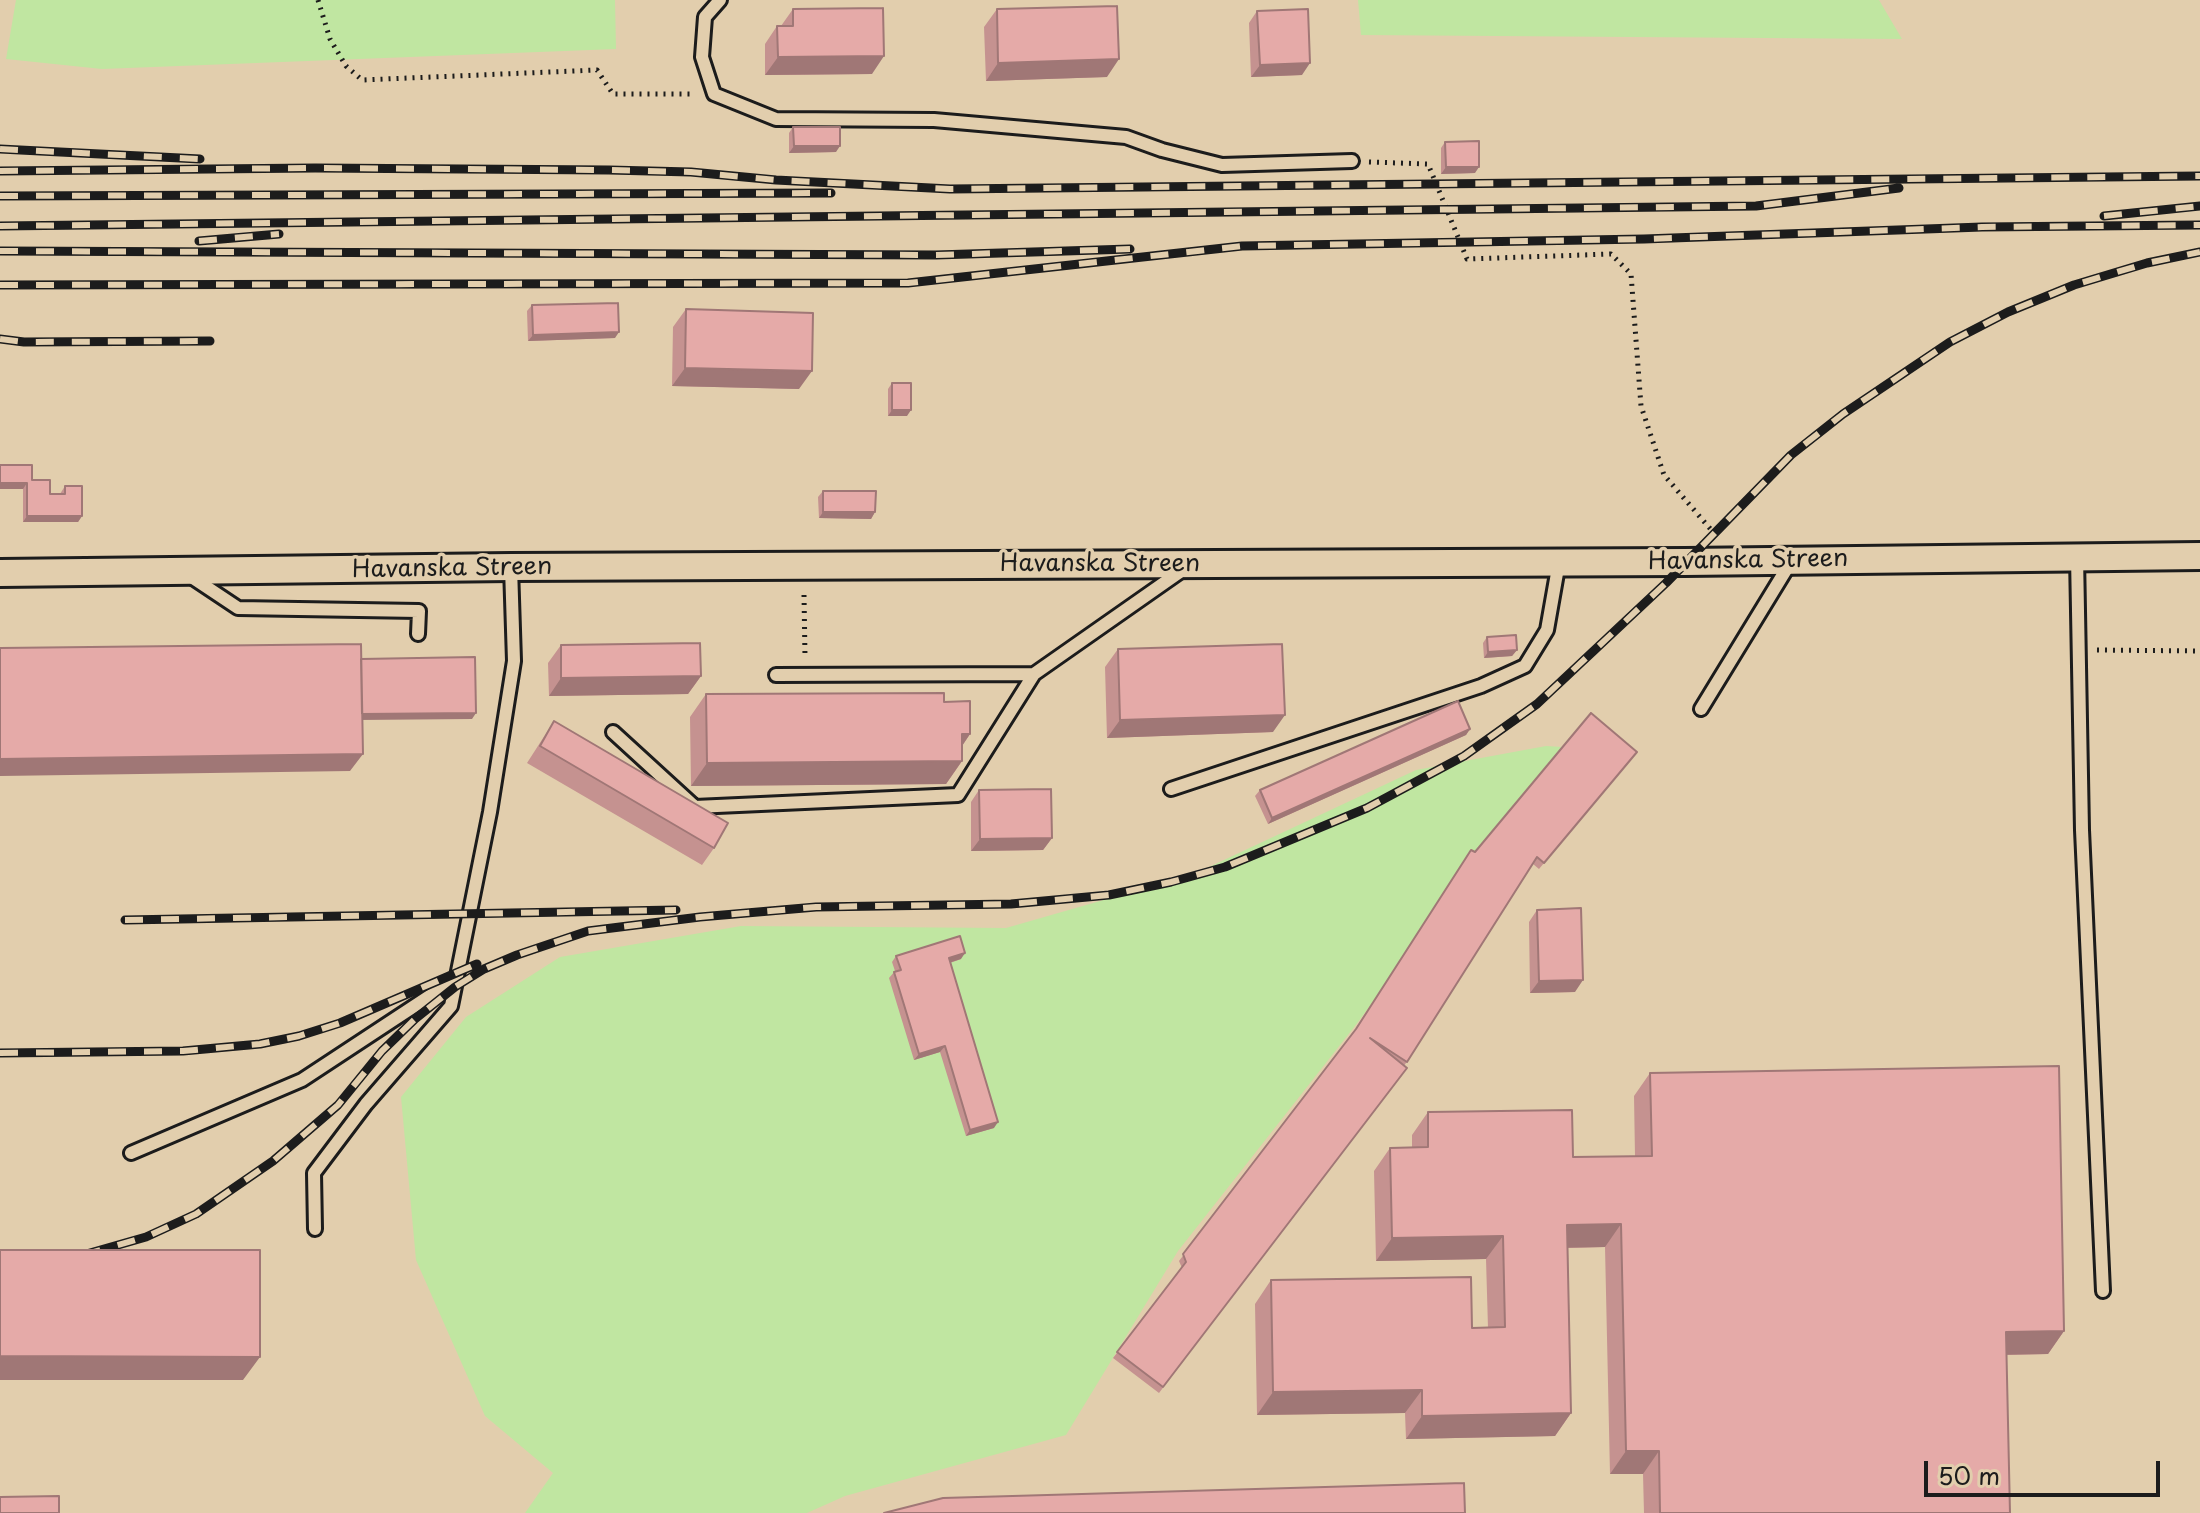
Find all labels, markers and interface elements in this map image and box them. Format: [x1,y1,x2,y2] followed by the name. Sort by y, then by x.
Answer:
[1648,545,1848,577] street label: Havanska Streen
[1000,550,1200,578] street label: Havanska Streen
[352,553,552,585] street label: Havanska Streen
[1928,1445,2164,1495] scale bar
[1938,1457,2000,1493] text: 50 m

